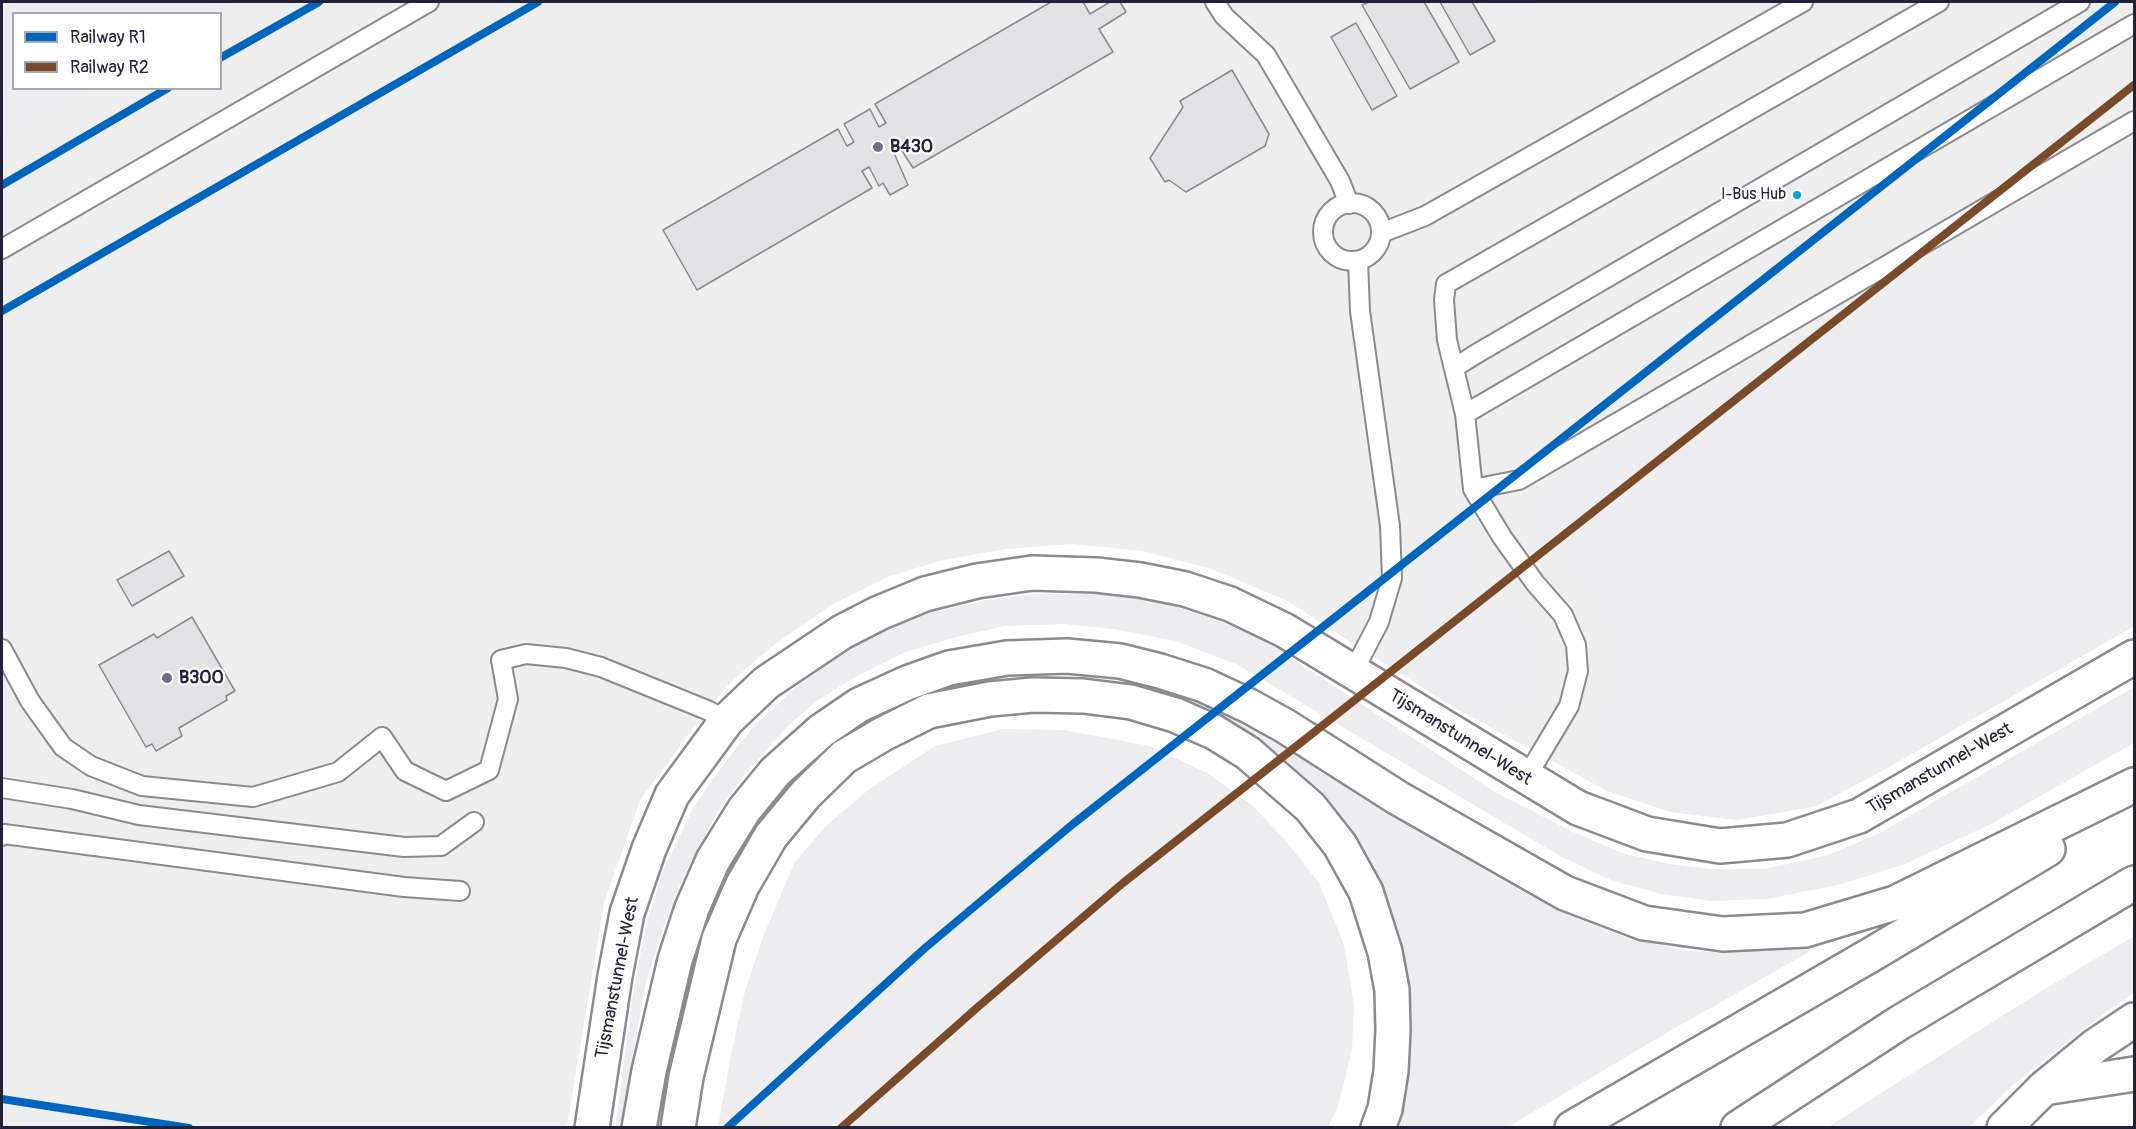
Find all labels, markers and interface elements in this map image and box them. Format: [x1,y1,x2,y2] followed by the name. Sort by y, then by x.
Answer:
[12,12,222,90] legend
[70,26,146,49] text: Railway R1
[70,56,149,79] text: Railway R2
[890,136,933,158] place label: B430
[871,140,885,154] marker: B430
[1721,185,1786,205] place label: I-Bus Hub
[1791,189,1803,201] marker: I-Bus Hub
[179,667,224,689] place label: B300
[160,671,174,685] marker: B300
[1385,685,1535,791] street label: Tijsmanstunnel-West
[1863,719,2017,819] street label: Tijsmanstunnel-West
[592,895,644,1061] street label: Tijsmanstunnel-West

